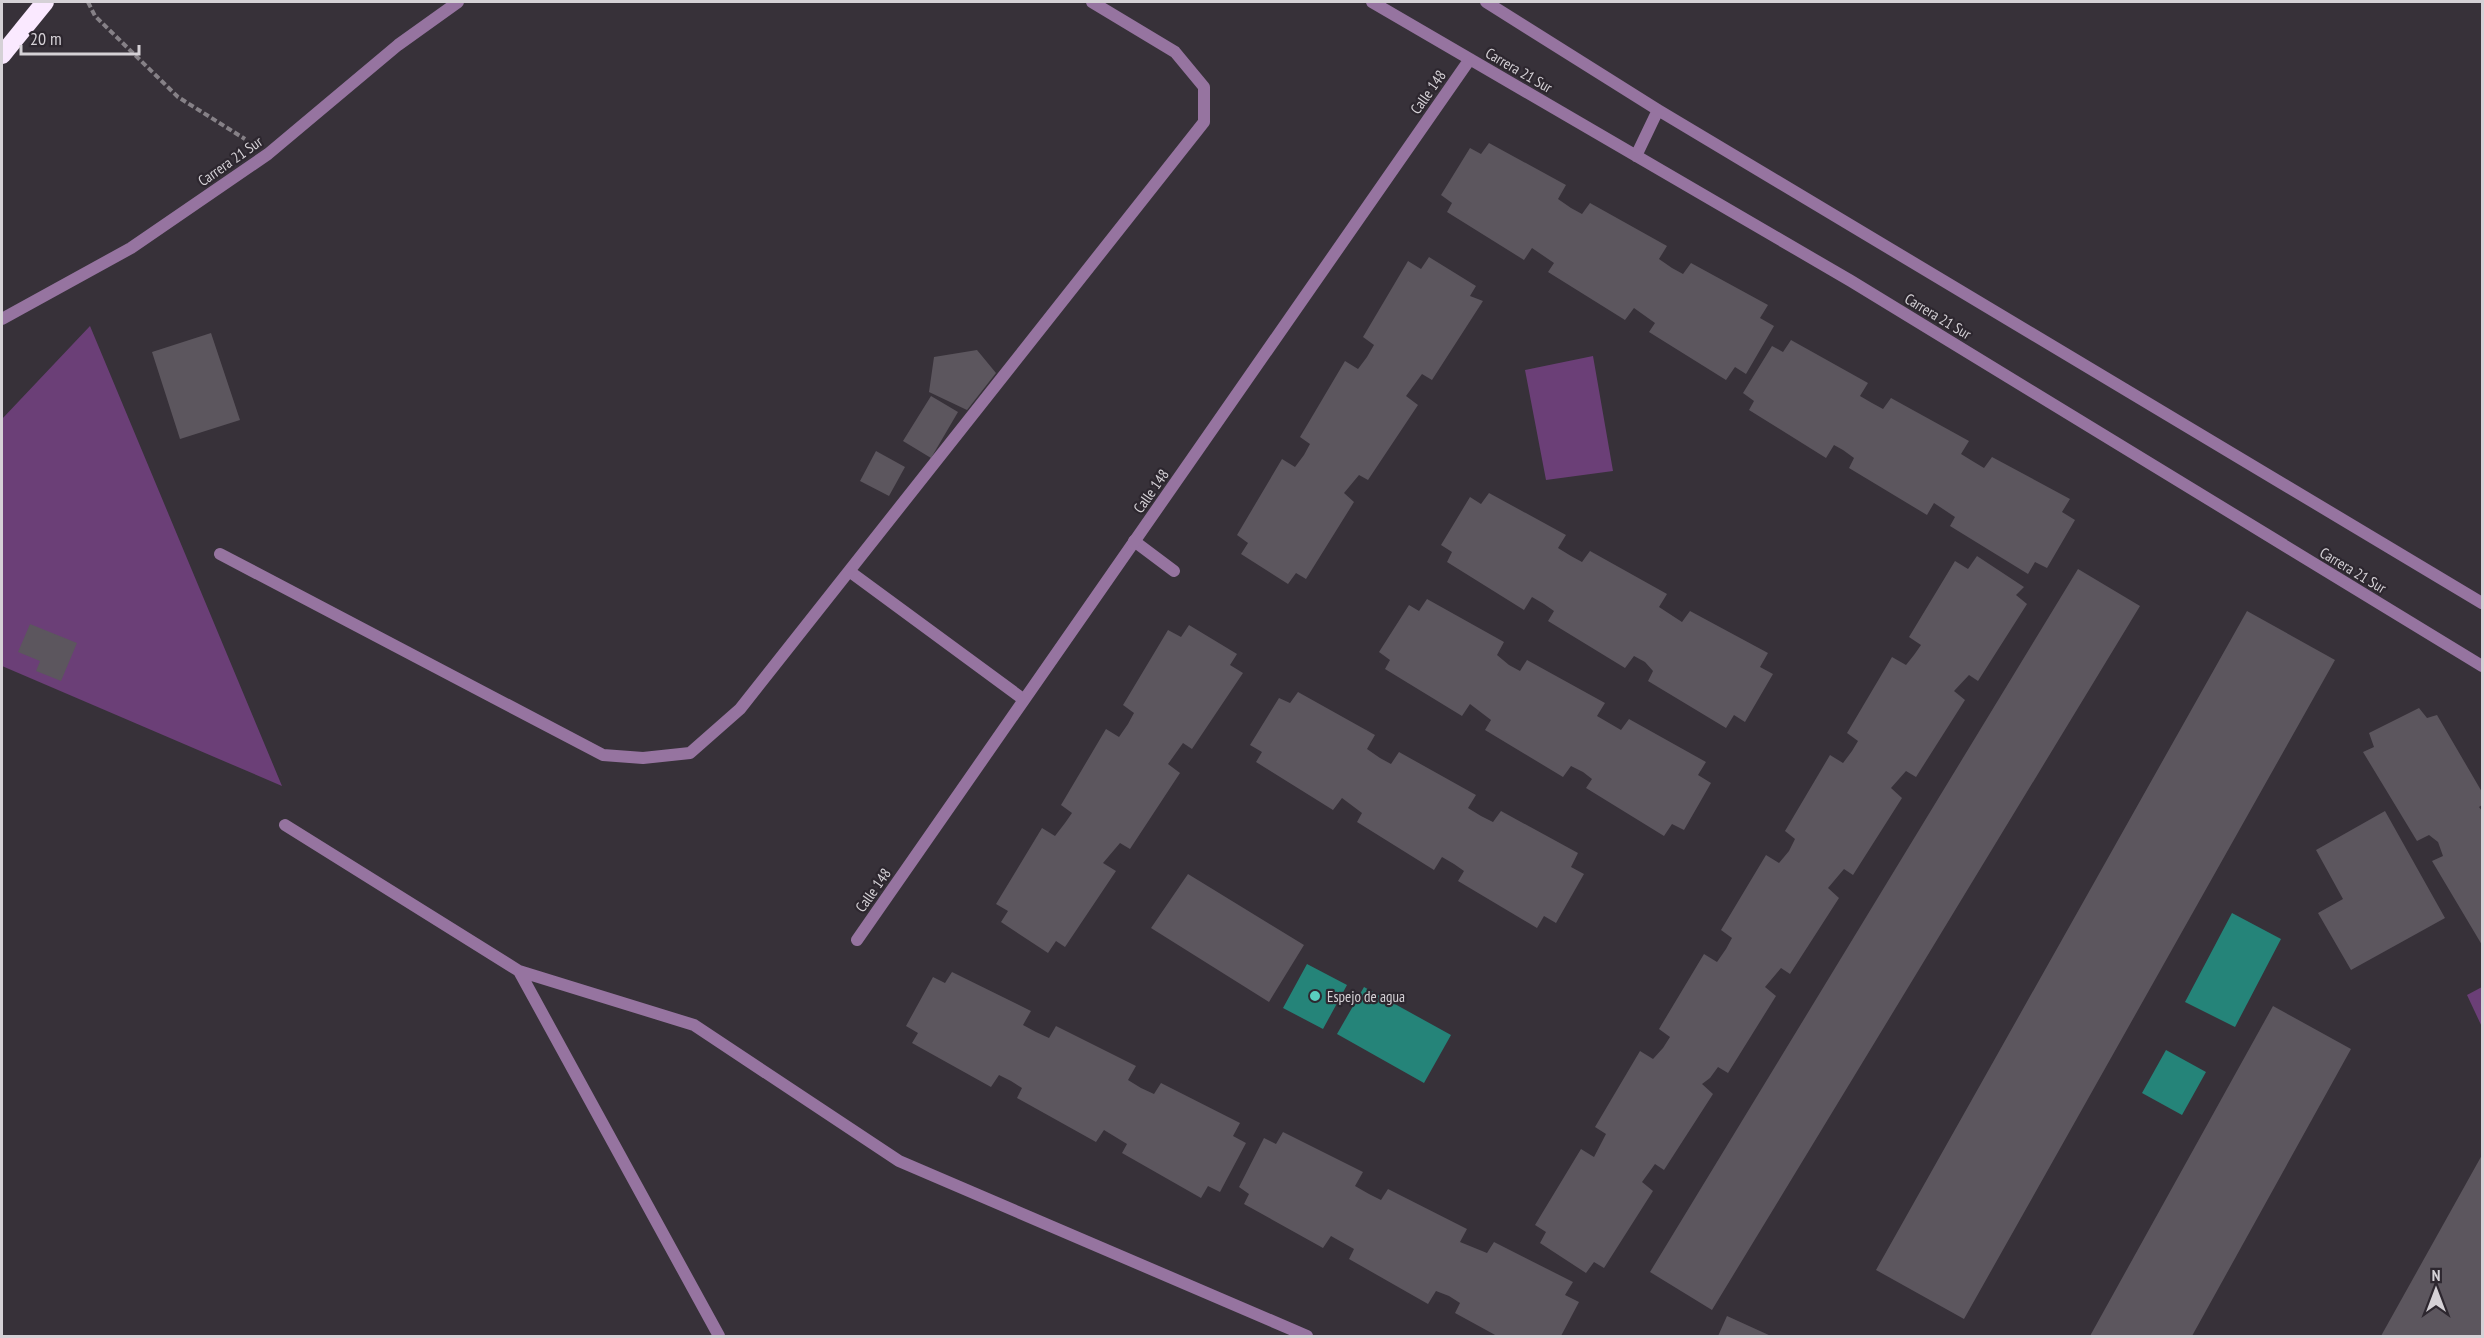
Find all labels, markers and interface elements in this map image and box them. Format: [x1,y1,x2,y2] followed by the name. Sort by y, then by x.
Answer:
[21,18,140,56] scale bar
[30,27,62,50] text: 20 m
[1482,43,1557,97] street label: Carrera 21 Sur
[1406,66,1450,118] street label: Calle 148
[194,131,267,190] street label: Carrera 21 Sur
[1901,289,1975,344] street label: Carrera 21 Sur
[1129,465,1173,517] street label: Calle 148
[2316,543,2390,598] street label: Carrera 21 Sur
[851,864,895,916] street label: Calle 148
[1327,987,1405,1006] place label: Espejo de agua
[1308,989,1322,1003] marker: Espejo de agua
[2406,1260,2466,1320] north arrow
[2432,1265,2440,1285] text: N

